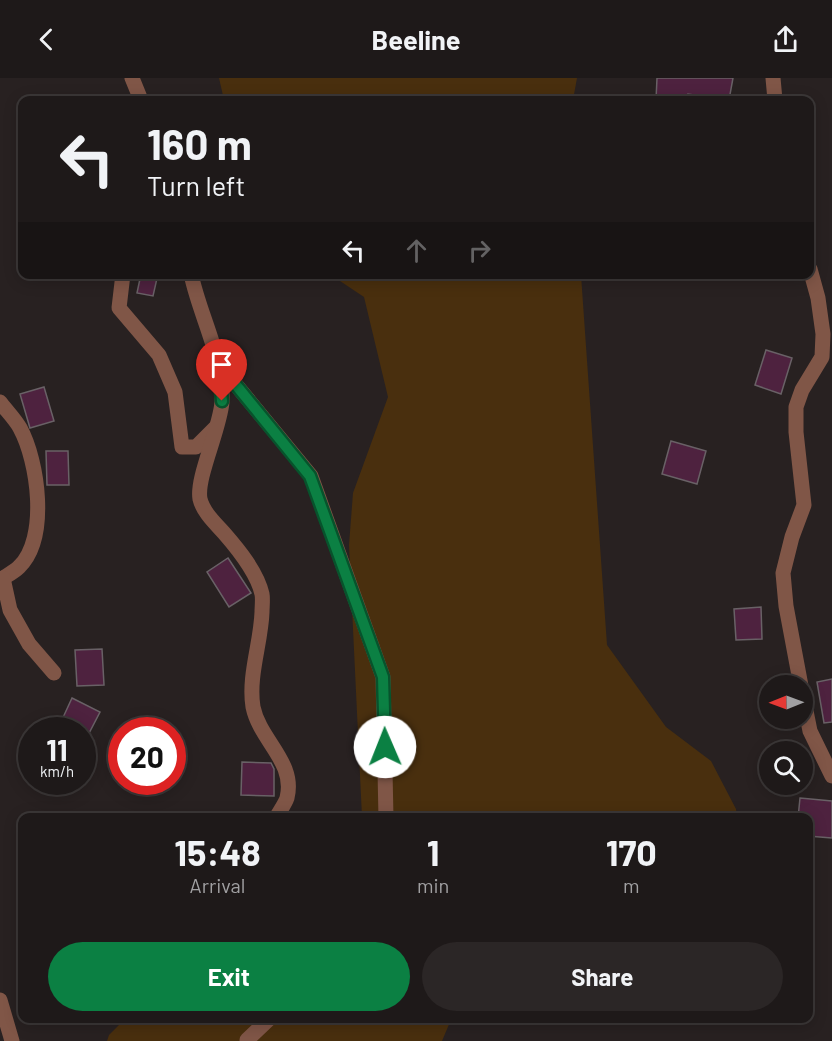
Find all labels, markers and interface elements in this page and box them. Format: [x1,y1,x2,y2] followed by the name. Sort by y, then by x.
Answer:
[30,23,63,56] icon: back
[371,23,461,55] text: Beeline
[769,23,802,56] icon: share
[147,118,252,168] text: 160 m
[48,120,126,198] icon: left
[147,169,245,201] text: Turn left
[337,234,370,267] icon: left
[400,234,433,267] icon: ahead
[463,234,496,267] icon: right
[196,339,247,401] pin
[205,348,238,381] icon: arrive
[759,675,813,729] north arrow
[759,675,813,795] map controls
[353,715,417,779] position arrow
[108,717,186,795] speed limit sign: 20
[46,731,68,767] text: 11
[759,741,813,795] button: search
[40,762,74,780] text: km/h
[174,830,261,873] text: 15:48
[427,830,440,873] text: 1
[606,830,657,873] text: 170
[190,873,245,897] text: Arrival
[417,873,449,897] text: min
[623,873,639,897] text: m
[48,942,410,1011] button: Exit
[422,942,783,1011] button: Share

